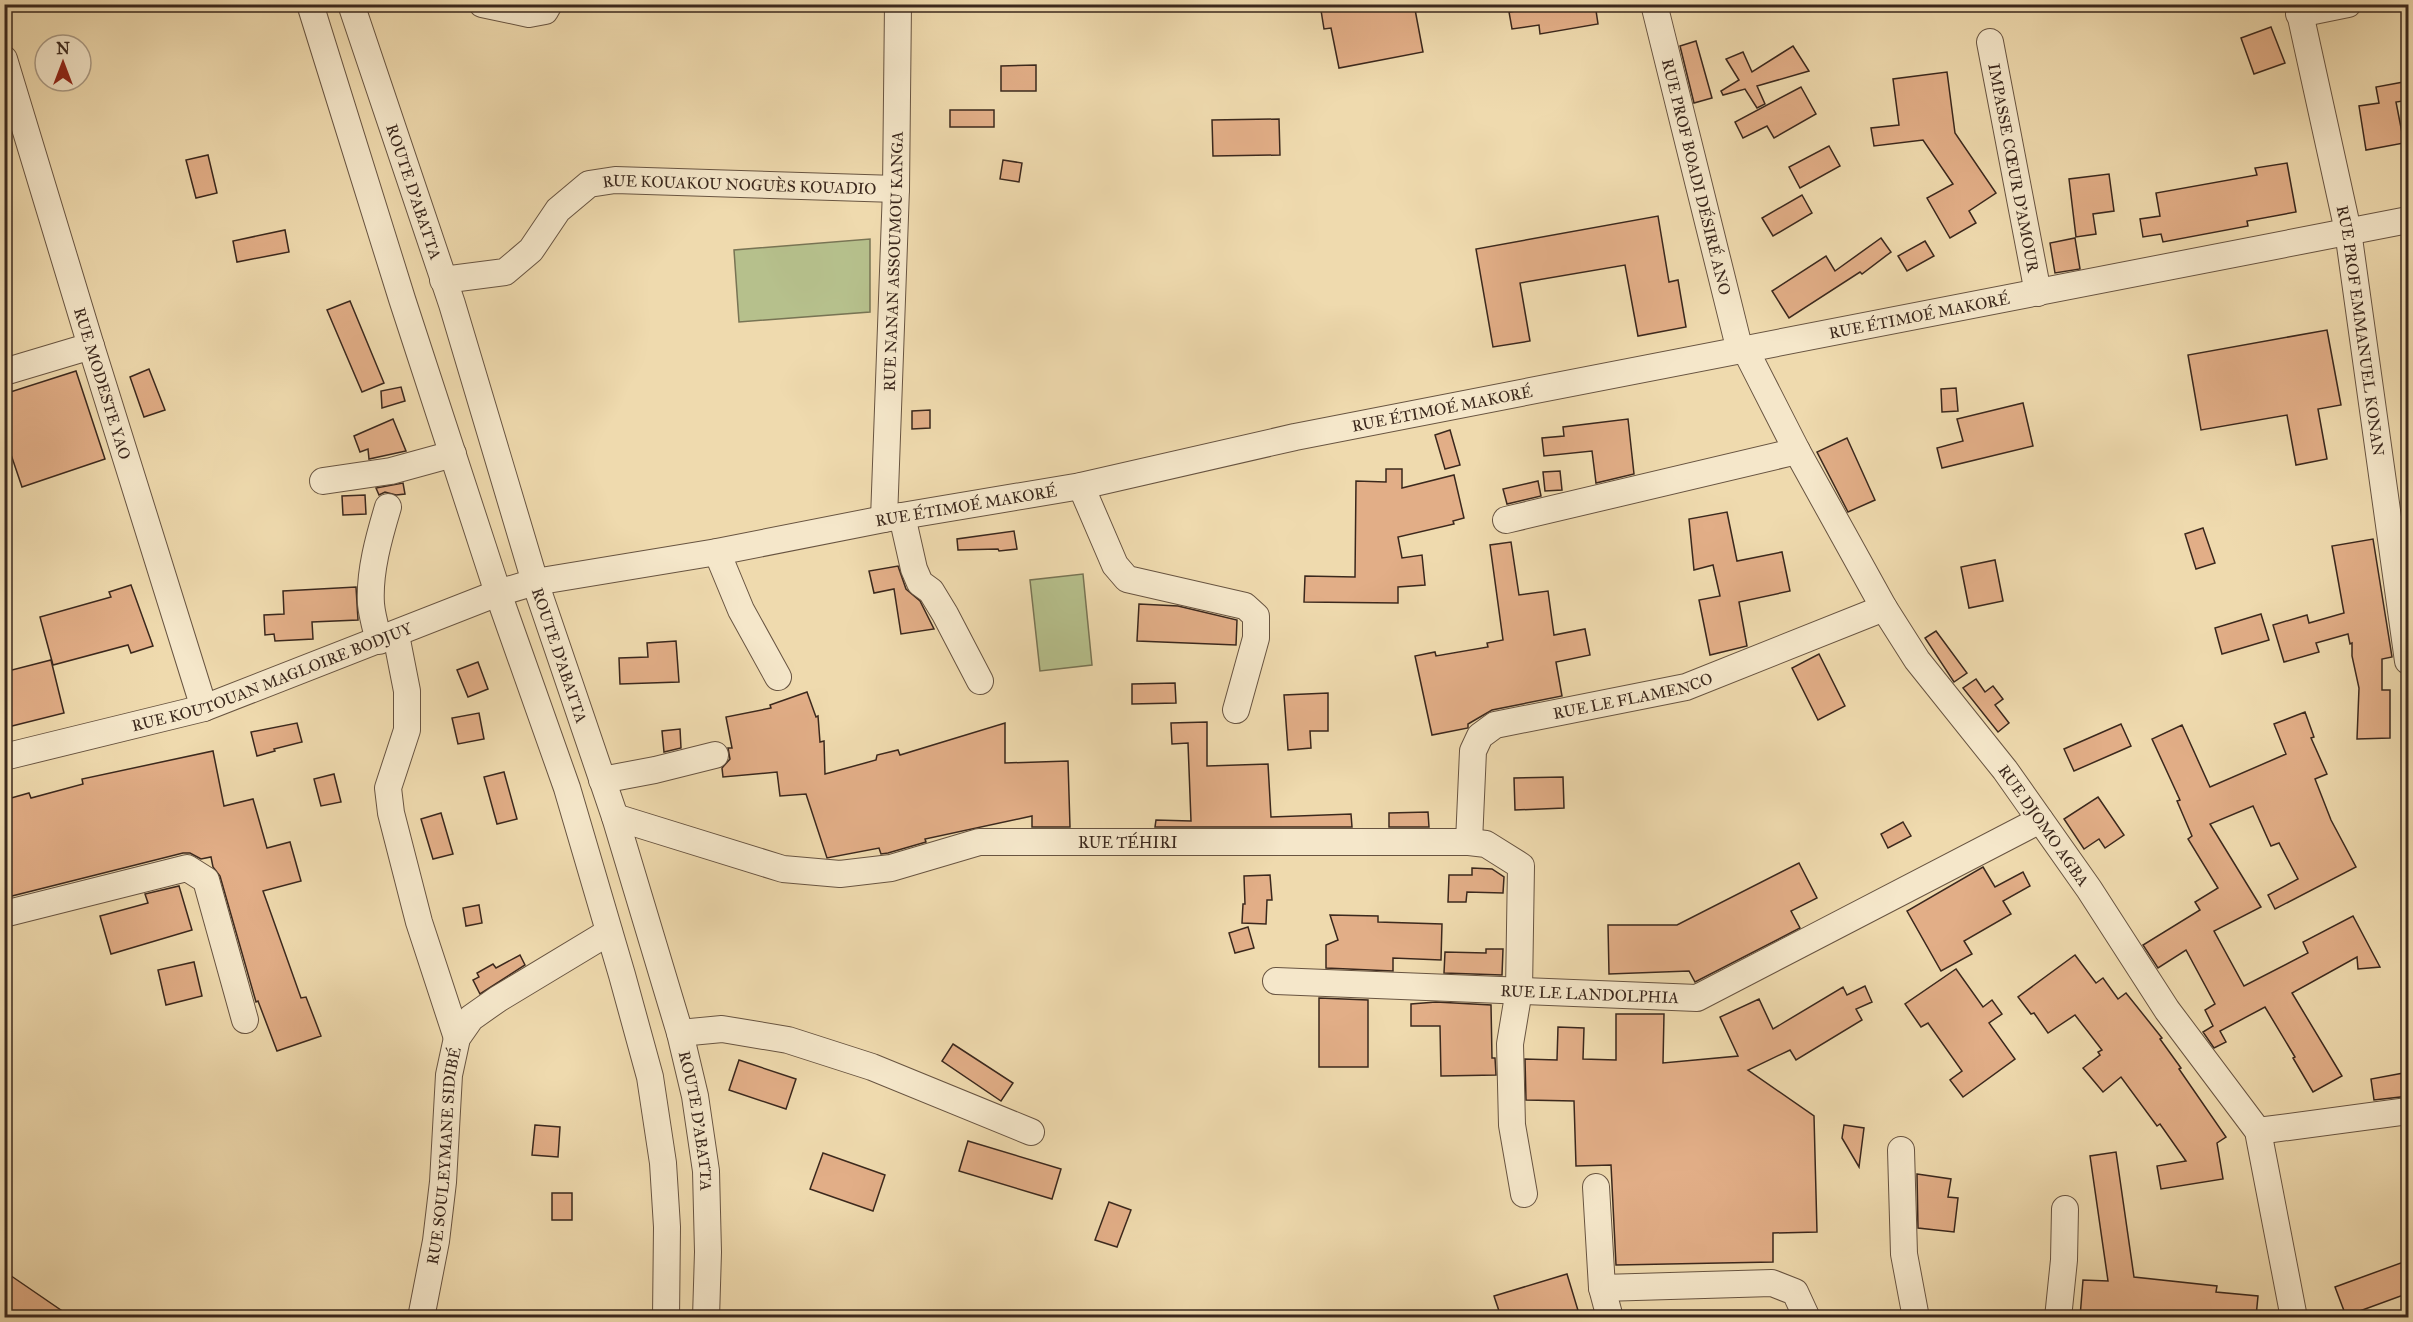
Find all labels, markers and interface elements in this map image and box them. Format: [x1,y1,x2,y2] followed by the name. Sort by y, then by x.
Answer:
[33,33,93,93] north arrow
[56,39,70,58] text: N
[1658,57,1735,297] street label: RUE PROF BOADI DÉSIRÉ ANO
[1984,62,2043,275] street label: IMPASSE CŒUR D'AMOUR
[382,122,445,262] street label: ROUTE D'ABATTA
[880,131,907,392] street label: RUE NANAN ASSOUMOU KANGA
[601,171,877,198] street label: RUE KOUAKOU NOGUÈS KOUADIO
[2333,204,2388,458] street label: RUE PROF EMMANUEL KONAN
[1827,287,2011,343] street label: RUE ÉTIMOÉ MAKORÉ
[70,305,135,462] street label: RUE MODESTE YAO
[1350,380,1534,436] street label: RUE ÉTIMOÉ MAKORÉ
[874,479,1058,531] street label: RUE ÉTIMOÉ MAKORÉ
[528,585,591,726] street label: ROUTE D'ABATTA
[130,618,416,735] street label: RUE KOUTOUAN MAGLOIRE BODJUY
[1551,668,1715,723] street label: RUE LE FLAMENCO
[1994,761,2093,890] street label: RUE DJOMO AGBA
[1078,831,1178,852] street label: RUE TÉHIRI
[1500,981,1680,1007] street label: RUE LE LANDOLPHIA
[423,1045,465,1266] street label: RUE SOULEYMANE SIDIBÉ
[675,1049,715,1191] street label: ROUTE D'ABATTA

